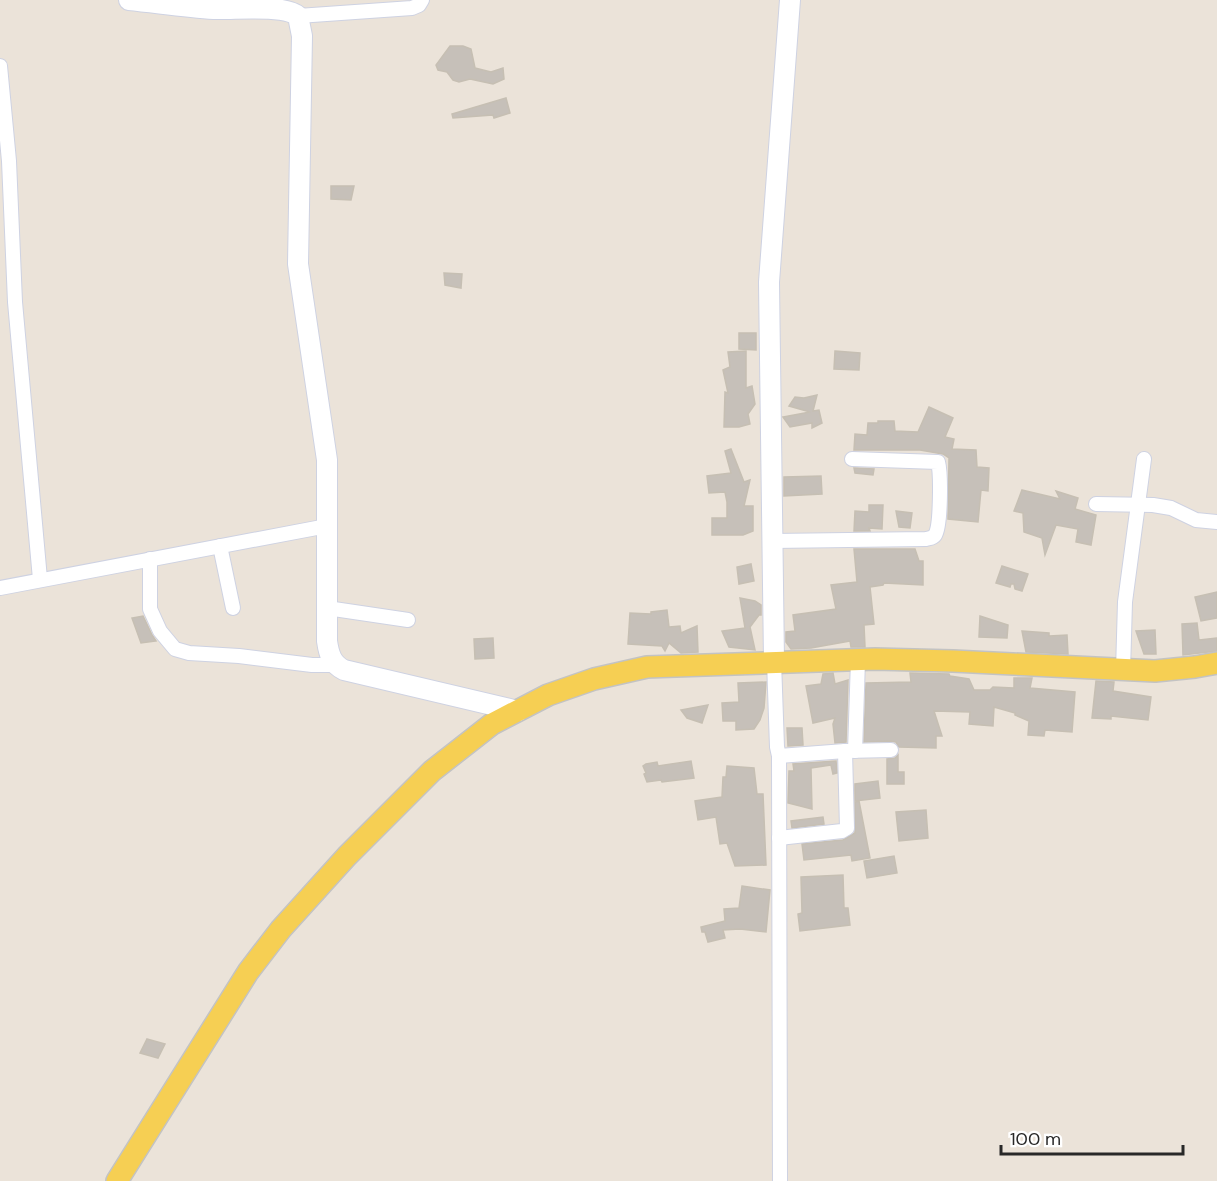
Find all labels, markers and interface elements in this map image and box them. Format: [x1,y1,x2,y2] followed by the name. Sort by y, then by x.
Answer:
[1001,1118,1182,1156] scale bar
[1010,1127,1061,1151] text: 100 m

